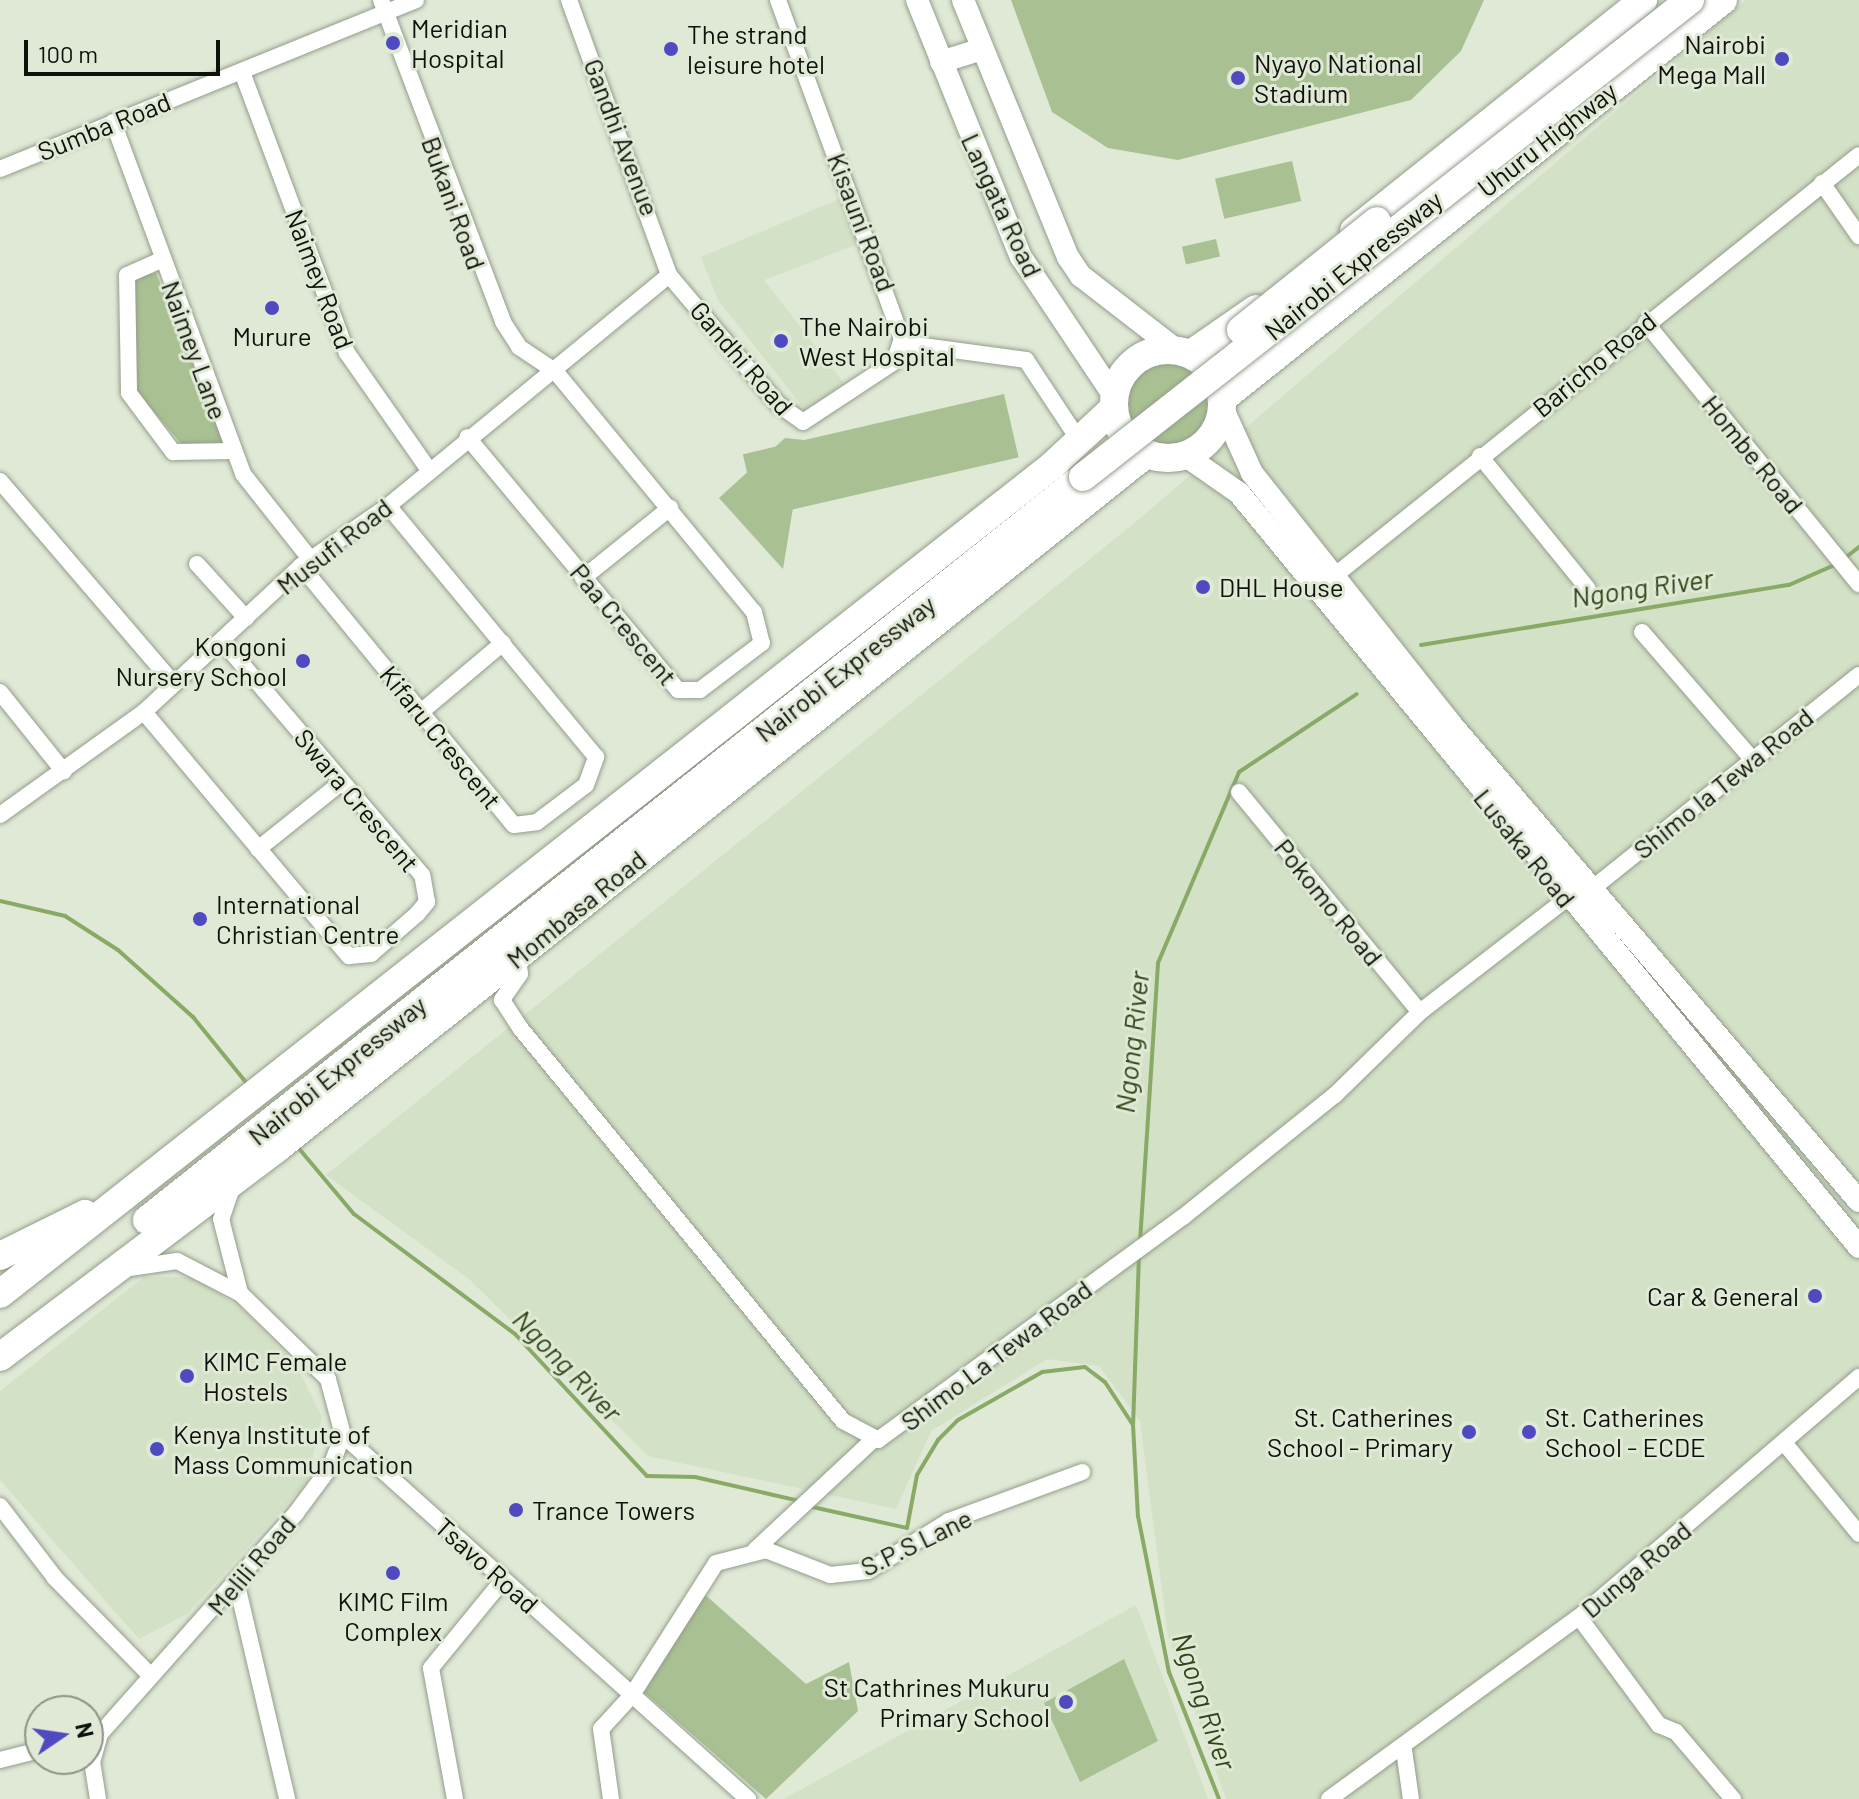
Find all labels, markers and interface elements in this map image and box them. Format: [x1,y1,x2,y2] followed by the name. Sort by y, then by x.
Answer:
[411,12,508,74] place label: Meridian Hospital
[687,18,825,80] place label: The strand leisure hotel
[28,24,224,74] scale bar
[1657,28,1766,90] place label: Nairobi Mega Mall
[382,32,404,54] marker: Meridian Hospital
[38,39,98,68] text: 100 m
[662,40,680,58] marker: The strand leisure hotel
[1254,47,1422,108] place label: Nyayo National Stadium
[1773,50,1791,68] marker: Nairobi Mega Mall
[578,54,666,220] street label: Gandhi Avenue
[1229,69,1247,87] marker: Nyayo National Stadium
[1471,75,1623,203] street label: Uhuru Highway
[33,85,175,167] street label: Sumba Road
[955,128,1049,282] street label: Langata Road
[416,132,492,274] street label: Bukani Road
[821,148,903,296] street label: Kisauni Road
[1258,184,1448,346] street label: Nairobi Expressway
[279,205,361,353] street label: Naimey Road
[155,276,235,424] street label: Naimey Lane
[684,295,800,421] street label: Gandhi Road
[263,299,281,317] marker: Murure
[1526,305,1662,423] street label: Baricho Road
[799,310,955,372] place label: The Nairobi West Hospital
[232,320,312,352] place label: Murure
[770,330,792,352] marker: The Nairobi West Hospital
[1696,389,1810,519] street label: Hombe Road
[270,491,398,601] street label: Musufi Road
[564,557,684,691] street label: Paa Crescent
[1569,560,1715,614] water label: Ngong River
[1219,571,1344,603] place label: DHL House
[1194,578,1212,596] marker: DHL House
[749,588,941,748] street label: Nairobi Expressway
[116,630,287,692] place label: Kongoni Nursery School
[294,652,312,670] marker: Kongoni Nursery School
[374,659,508,815] street label: Kifaru Crescent
[1627,701,1819,865] street label: Shimo la Tewa Road
[288,722,426,878] street label: Swara Crescent
[1468,783,1582,913] street label: Lusaka Road
[1268,832,1390,972] street label: Pokomo Road
[500,843,652,975] street label: Mombasa Road
[216,888,399,950] place label: International Christian Centre
[191,910,209,928] marker: International Christian Centre
[1107,969,1155,1115] water label: Ngong River
[242,989,432,1151] street label: Nairobi Expressway
[894,1273,1098,1437] street label: Shimo La Tewa Road
[1647,1280,1799,1312] place label: Car & General
[1806,1287,1824,1305] marker: Car & General
[506,1302,630,1428] water label: Ngong River
[203,1345,347,1406] place label: KIMC Female Hostels
[178,1367,196,1385] marker: KIMC Female Hostels
[1267,1401,1453,1462] place label: St. Catherines School - Primary
[1545,1401,1706,1462] place label: St. Catherines School - ECDE
[173,1418,413,1480] place label: Kenya Institute of Mass Communication
[1460,1423,1478,1441] marker: St. Catherines School - Primary
[1520,1423,1538,1441] marker: St. Catherines School - ECDE
[148,1440,166,1458] marker: Kenya Institute of Mass Communication
[532,1494,695,1526] place label: Trance Towers
[507,1501,525,1519] marker: Trance Towers
[855,1502,977,1582] street label: S.P.S Lane
[200,1509,302,1621] street label: Melili Road
[429,1511,545,1619] street label: Tsavo Road
[1575,1514,1697,1624] street label: Dunga Road
[384,1564,402,1582] marker: KIMC Film Complex
[337,1585,449,1646] place label: KIMC Film Complex
[1166,1628,1244,1774] water label: Ngong River
[824,1671,1050,1732] place label: St Cathrines Mukuru Primary School
[1057,1693,1075,1711] marker: St Cathrines Mukuru Primary School
[24,1695,104,1775] north arrow
[71,1720,100,1740] text: N

